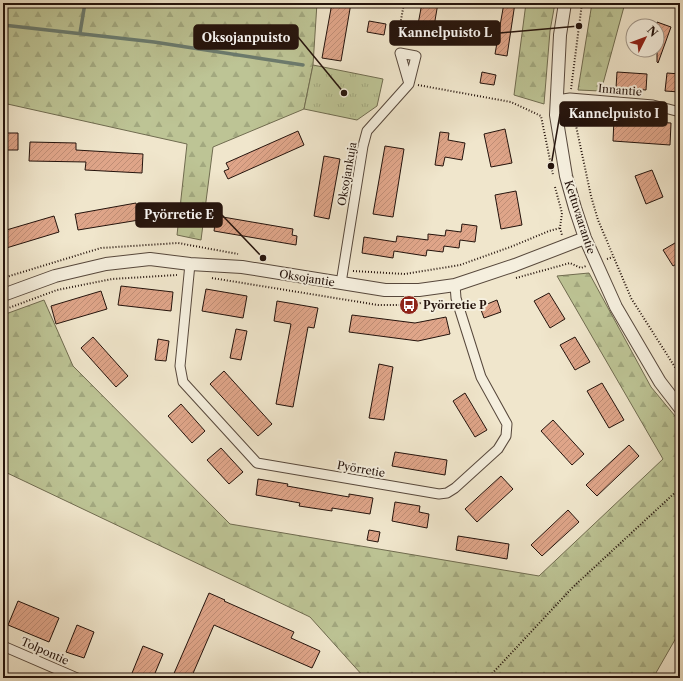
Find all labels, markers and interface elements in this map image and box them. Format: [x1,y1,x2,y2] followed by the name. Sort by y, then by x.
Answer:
[625,18,665,58] north arrow
[390,21,500,45] callout: Kannelpuisto L
[644,23,661,40] text: N
[194,25,298,49] callout: Oksojanpuisto
[398,25,493,40] text: Kannelpuisto L
[202,30,291,45] text: Oksojanpuisto
[597,81,643,99] street label: Innantie
[560,102,667,126] callout: Kannelpuisto I
[569,106,659,121] text: Kannelpuisto I
[334,141,360,207] street label: Oksojankuja
[561,178,599,256] street label: Kettuvaarantie
[136,203,222,227] callout: Pyörretie E
[144,207,214,222] text: Pyörretie E
[278,267,336,289] street label: Oksojantie
[398,294,420,316] bus stop icon: Pyörretie P
[423,298,487,312] place label: Pyörretie P
[336,458,386,480] street label: Pyörretie
[19,634,71,668] street label: Tolpontie

